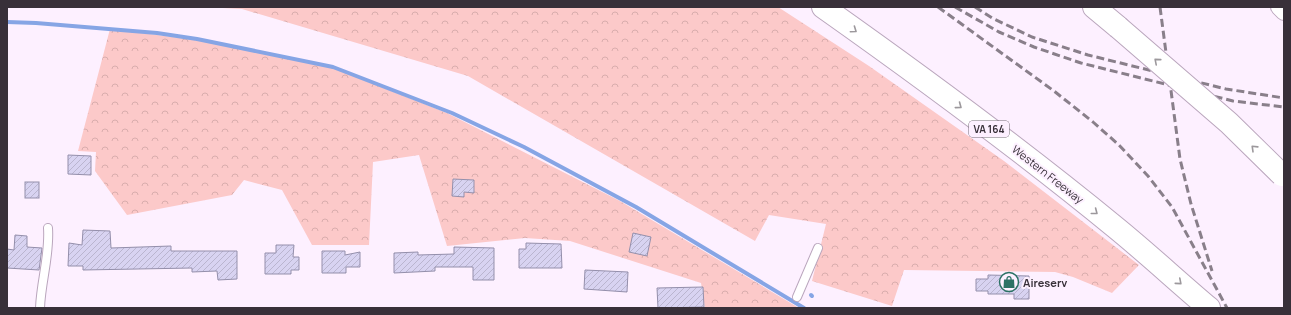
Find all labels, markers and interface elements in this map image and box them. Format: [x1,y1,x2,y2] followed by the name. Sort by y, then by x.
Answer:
[850,25,857,32] one-way arrow
[1155,59,1162,66] one-way arrow
[955,102,962,109] one-way arrow
[969,121,1009,137] road number: VA 164
[1009,141,1087,207] street label: Western Freeway
[1251,145,1259,153] one-way arrow
[1091,207,1098,214] one-way arrow
[998,271,1020,293] shop icon: Aireserv
[1023,275,1067,290] place label: Aireserv
[1174,278,1182,285] one-way arrow

